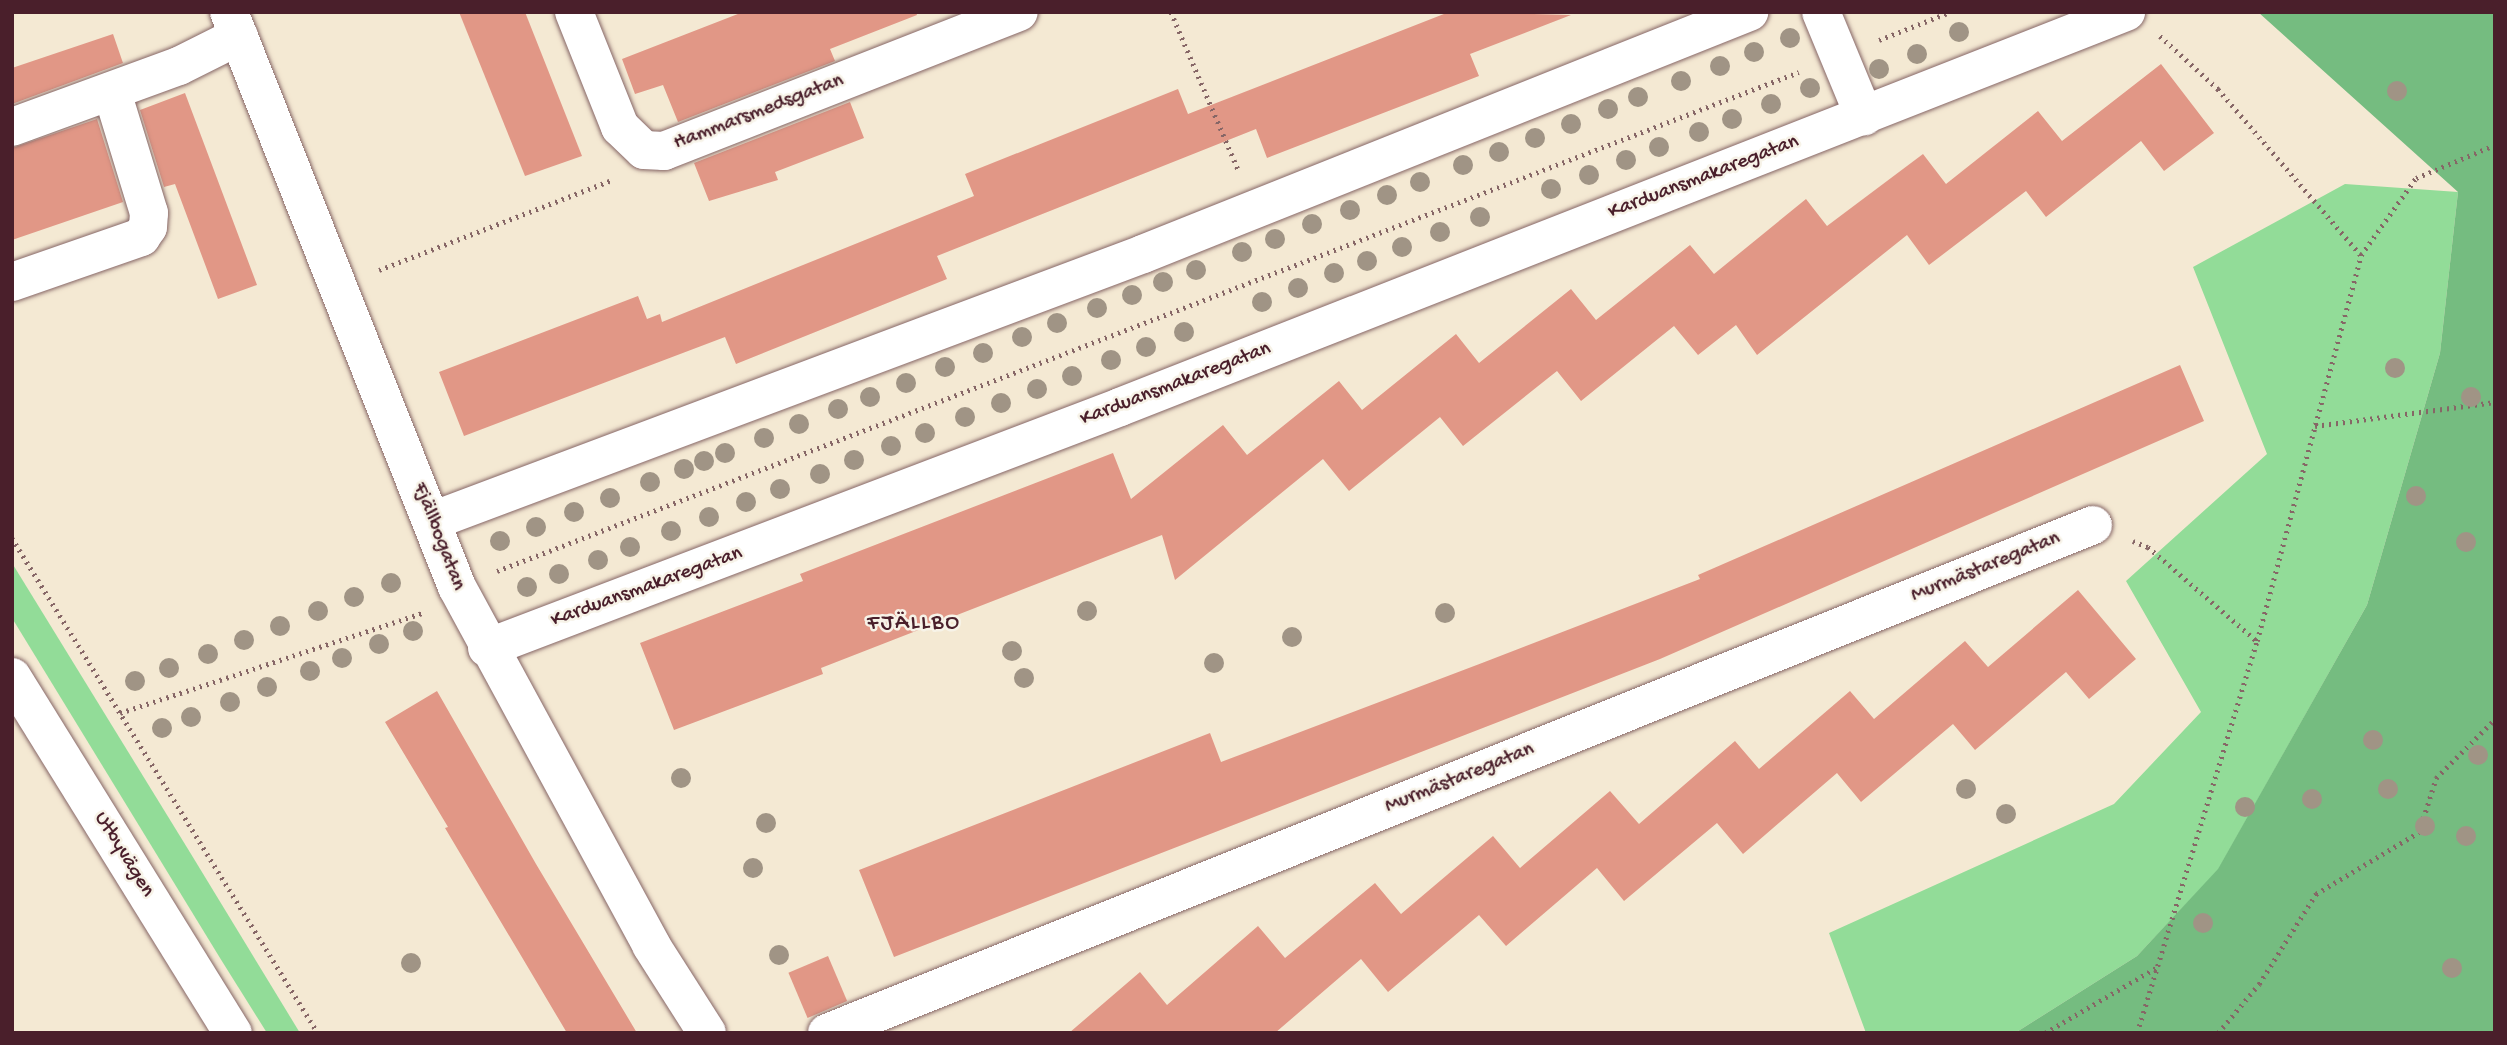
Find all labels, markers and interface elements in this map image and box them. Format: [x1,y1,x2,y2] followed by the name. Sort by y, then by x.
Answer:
[671,69,847,157] street label: Hammarsmedsgatan
[1605,130,1803,226] street label: Karduansmakaregatan
[1077,337,1275,433] street label: Karduansmakaregatan
[406,479,470,595] street label: Fjällbogatan
[1908,527,2064,609] street label: Murmästaregatan
[548,542,746,634] street label: Karduansmakaregatan
[868,610,960,638] district label: FJÄLLBO
[1382,738,1538,820] street label: Murmästaregatan
[87,808,159,902] street label: Utbyvägen

